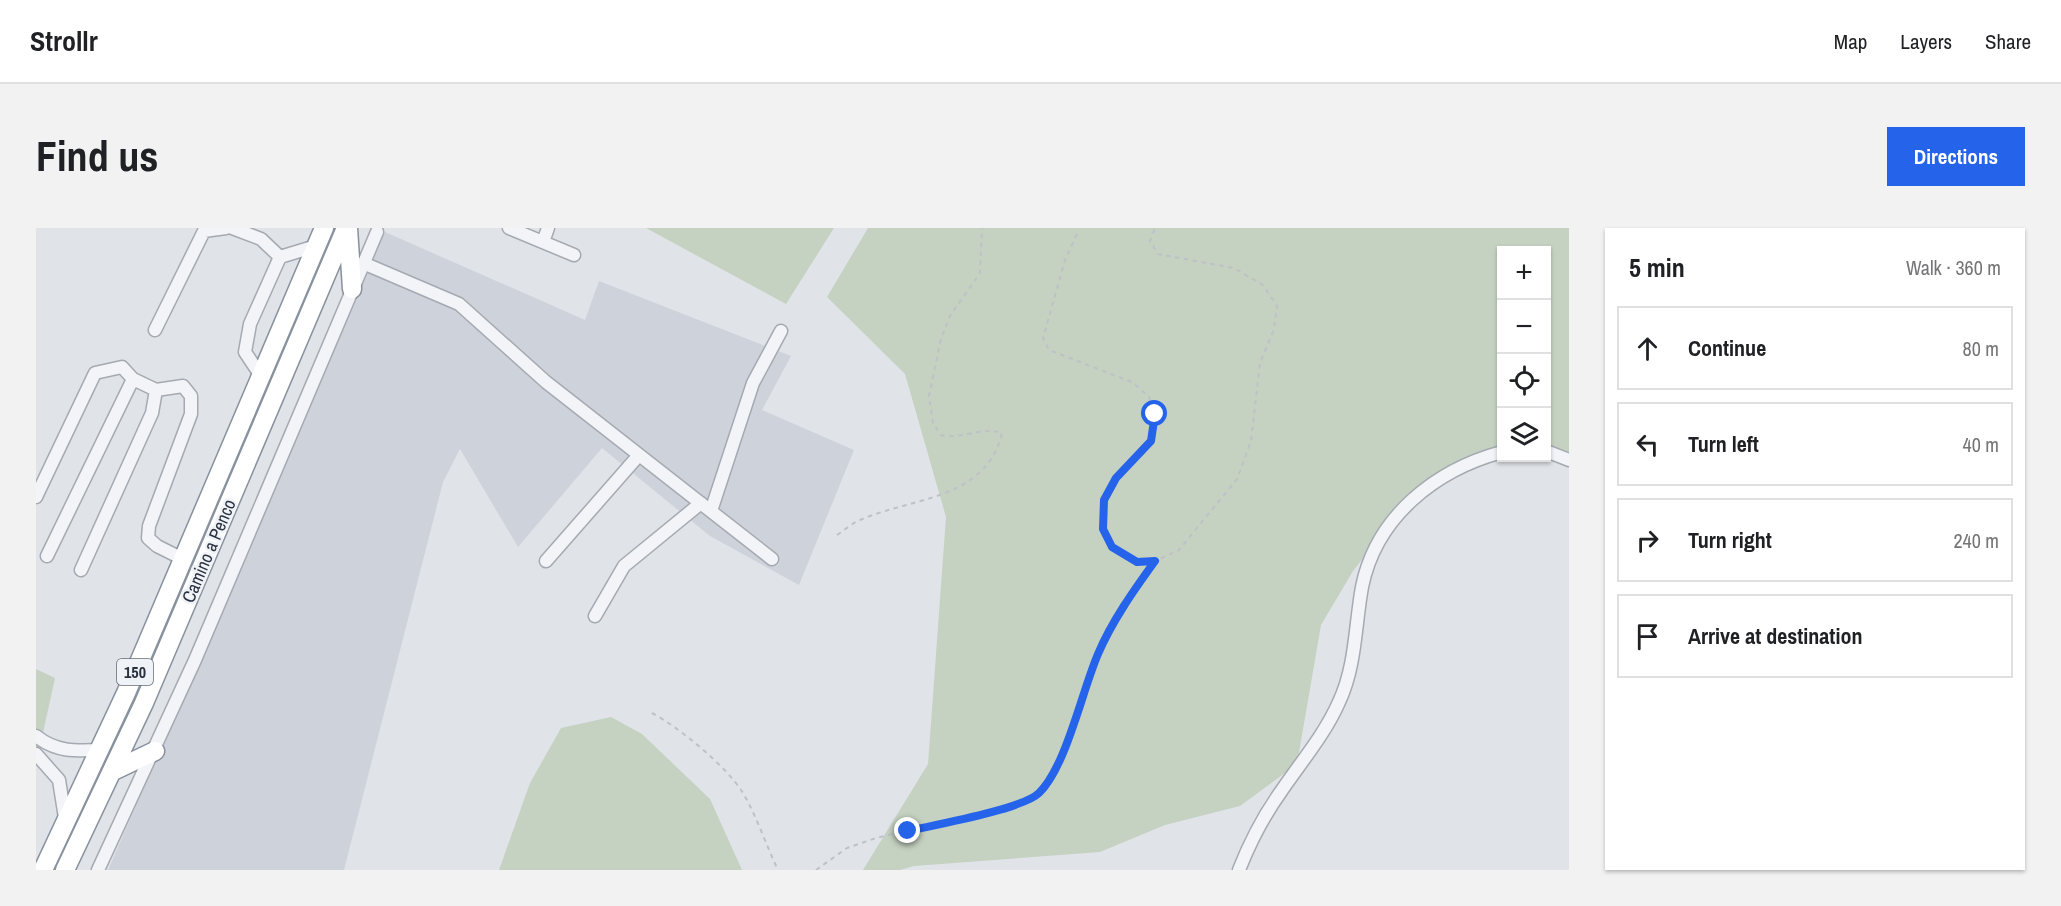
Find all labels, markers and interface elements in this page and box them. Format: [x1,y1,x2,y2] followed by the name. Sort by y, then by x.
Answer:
[30,22,98,60] text: Strollr
[1834,27,1867,56] text: Map
[1900,27,1952,56] text: Layers
[1985,27,2031,56] text: Share
[1887,127,2025,186] button: Directions
[36,128,158,184] text: Find us
[1497,246,1551,462] map controls
[1497,246,1551,300] button: +
[1629,250,1685,285] text: 5 min
[1906,254,2001,281] text: Walk · 360 m
[1497,300,1551,354] button: −
[1631,332,1664,365] icon: ahead
[1688,333,1766,363] text: Continue
[1963,335,1999,362] text: 80 m
[1497,354,1551,408] button: locate
[1141,400,1167,426] route start
[1497,408,1551,462] button: layers
[1631,428,1664,461] icon: left
[1688,429,1759,459] text: Turn left
[1963,431,1999,458] text: 40 m
[176,495,242,606] street label: Camino a Penco
[1631,524,1664,557] icon: right
[1688,525,1772,555] text: Turn right
[1953,527,1999,554] text: 240 m
[1631,620,1664,653] icon: arrive
[1688,621,1862,651] text: Arrive at destination
[117,659,153,685] road number: 150
[894,817,920,843] route end

